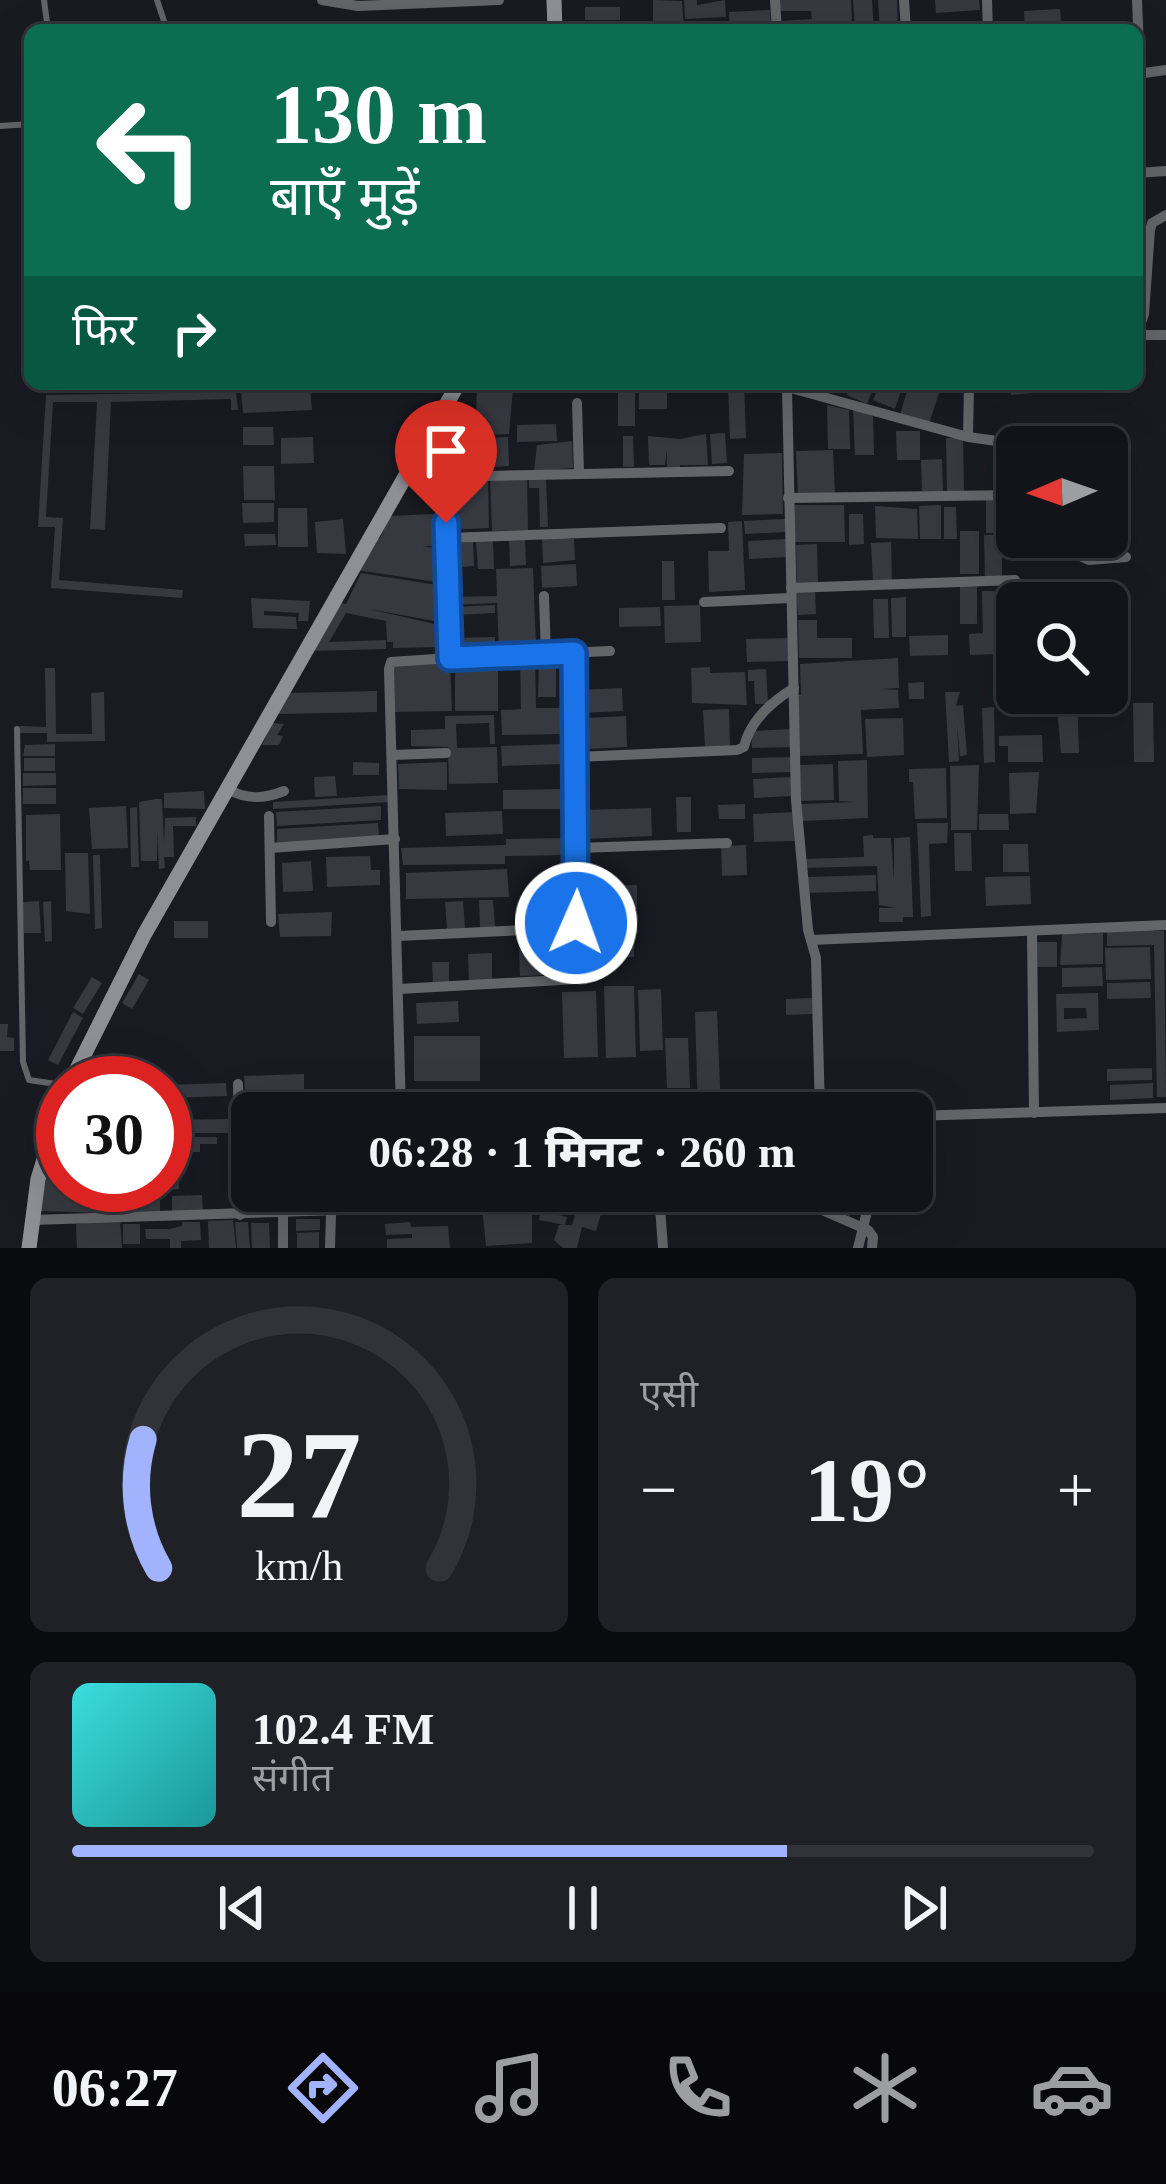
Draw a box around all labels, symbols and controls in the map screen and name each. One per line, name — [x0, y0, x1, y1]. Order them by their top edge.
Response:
text: 130 m — [270, 68, 487, 161]
icon: left — [72, 72, 228, 228]
text: बाएँ मुड़ें — [270, 167, 419, 227]
icon: right — [161, 300, 227, 366]
text: फिर — [72, 305, 137, 355]
pin — [395, 400, 497, 523]
icon: arrive — [413, 418, 479, 484]
north arrow — [996, 426, 1128, 558]
map controls — [996, 426, 1128, 714]
button: search — [996, 582, 1128, 714]
position arrow — [513, 860, 639, 986]
speed limit sign: 30 — [36, 1056, 192, 1212]
text: 06:28 · 1 मिनट · 260 m — [369, 1127, 795, 1177]
text: एसी — [640, 1372, 698, 1415]
text: 27 — [237, 1406, 361, 1544]
text: 19° — [804, 1441, 930, 1540]
text: − — [640, 1453, 677, 1526]
text: + — [1057, 1453, 1094, 1526]
text: km/h — [255, 1542, 343, 1589]
text: 102.4 FM — [252, 1704, 434, 1754]
text: संगीत — [252, 1756, 333, 1799]
icon: previous — [209, 1875, 275, 1941]
icon: pause — [550, 1875, 616, 1941]
icon: next — [891, 1875, 957, 1941]
icon: directions — [281, 2046, 365, 2130]
icon: music — [468, 2046, 552, 2130]
icon: phone — [656, 2046, 740, 2130]
icon: climate — [843, 2046, 927, 2130]
icon: car — [1030, 2046, 1114, 2130]
text: 06:27 — [52, 2058, 178, 2118]

